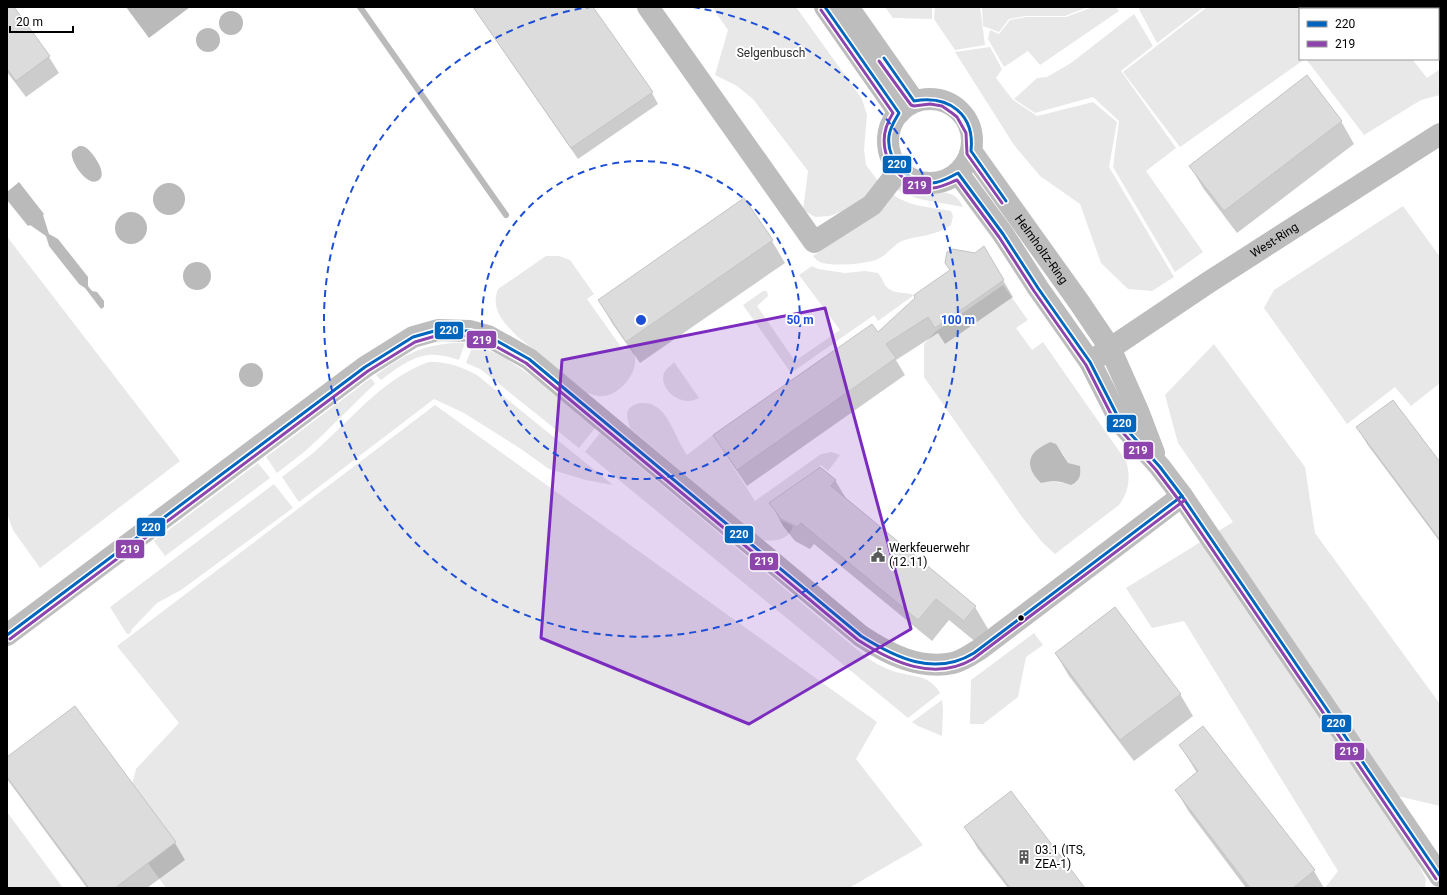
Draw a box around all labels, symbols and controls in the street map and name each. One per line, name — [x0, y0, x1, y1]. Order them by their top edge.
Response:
scale bar — [10, 8, 73, 34]
legend — [1299, 8, 1439, 60]
text: 20 m — [16, 15, 43, 29]
text: 220 — [1335, 17, 1355, 31]
text: 219 — [1335, 37, 1355, 51]
park label: Selgenbusch — [737, 46, 805, 60]
line badge: 220 — [882, 155, 912, 174]
text: 220 — [888, 158, 906, 171]
line badge: 219 — [902, 176, 932, 195]
text: 219 — [908, 179, 926, 192]
street label: Helmholtz-Ring — [1012, 212, 1071, 287]
street label: West-Ring — [1248, 220, 1301, 261]
centre of rings — [634, 313, 648, 327]
text: 50 m — [786, 313, 814, 327]
text: 100 m — [941, 313, 975, 327]
line badge: 220 — [434, 321, 464, 340]
text: 220 — [440, 324, 458, 337]
line badge: 219 — [466, 330, 497, 349]
text: 219 — [473, 334, 491, 347]
line badge: 220 — [1106, 414, 1137, 433]
text: 220 — [1113, 417, 1131, 430]
line badge: 219 — [1123, 441, 1154, 460]
text: 219 — [1129, 444, 1147, 457]
line badge: 220 — [136, 517, 166, 537]
text: 220 — [142, 521, 160, 534]
line badge: 220 — [724, 525, 754, 544]
text: 220 — [730, 528, 748, 541]
line badge: 219 — [115, 539, 145, 559]
place label: Werkfeuerwehr (12.11) — [889, 541, 970, 569]
text: 219 — [121, 543, 139, 556]
public building icon: Werkfeuerwehr (12.11) — [870, 547, 886, 563]
line badge: 219 — [749, 552, 779, 571]
text: 219 — [755, 555, 773, 568]
unlabelled marker — [1016, 613, 1026, 623]
line badge: 220 — [1321, 714, 1352, 733]
text: 220 — [1327, 717, 1345, 730]
line badge: 219 — [1334, 742, 1365, 761]
text: 219 — [1340, 745, 1358, 758]
place label: 03.1 (ITS, ZEA-1) — [1035, 843, 1085, 871]
building icon: 03.1 (ITS, ZEA-1) — [1016, 849, 1032, 865]

